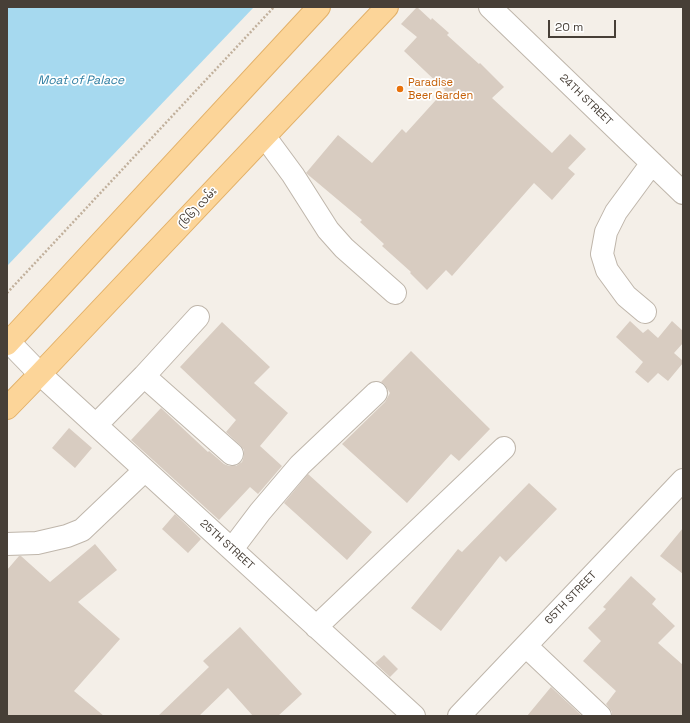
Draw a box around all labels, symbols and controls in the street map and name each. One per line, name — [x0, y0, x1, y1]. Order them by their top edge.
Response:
scale bar — [550, 12, 618, 38]
text: 20 m — [555, 19, 583, 35]
street label: 24TH STREET — [557, 72, 615, 128]
water label: Moat of Palace — [38, 74, 124, 88]
place label: Paradise Beer Garden — [408, 76, 473, 102]
marker: Paradise Beer Garden — [395, 84, 405, 94]
street label: (၆၆) လမ်း — [176, 185, 220, 231]
street label: 25TH STREET — [197, 517, 257, 573]
street label: 65TH STREET — [542, 569, 600, 627]

